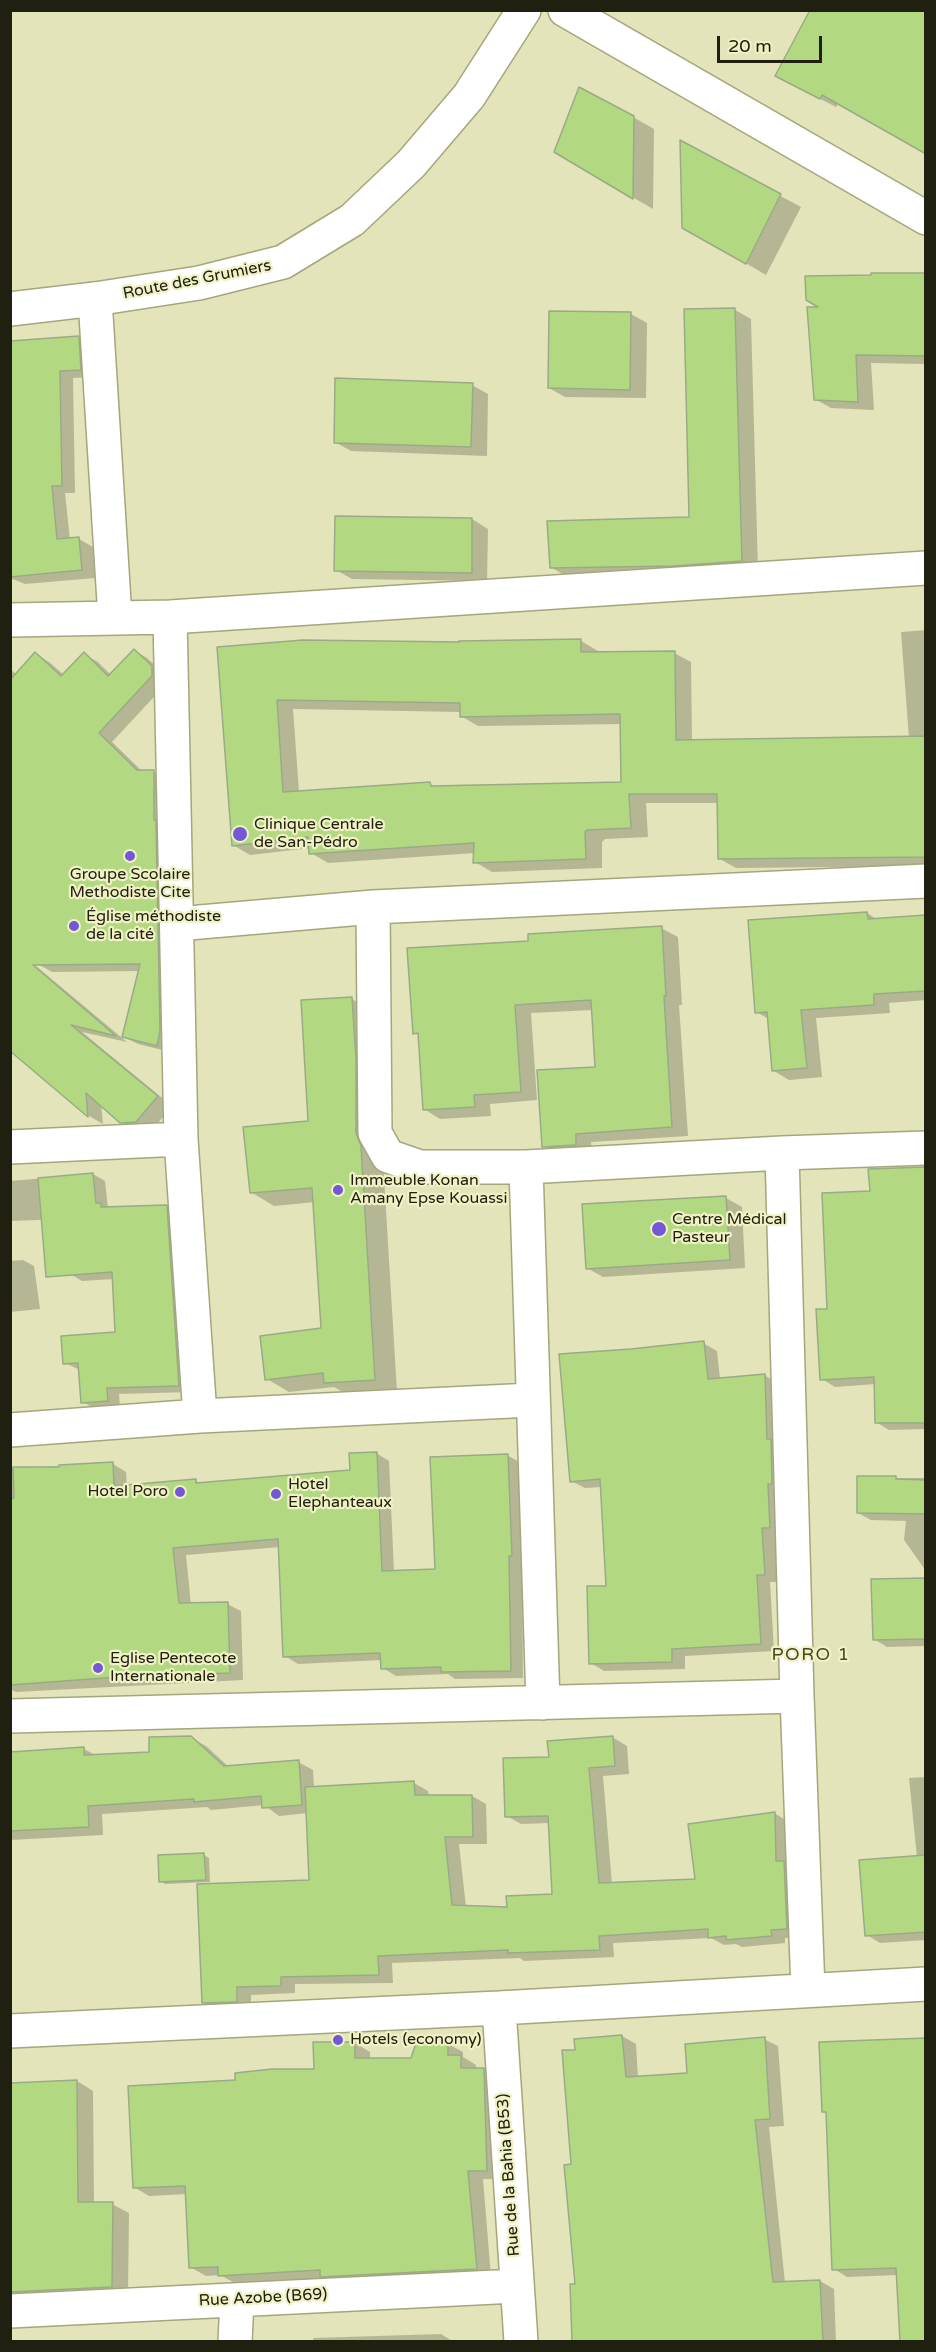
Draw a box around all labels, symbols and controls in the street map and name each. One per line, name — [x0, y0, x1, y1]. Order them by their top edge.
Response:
scale bar — [720, 24, 825, 62]
text: 20 m — [728, 35, 772, 57]
street label: Route des Grumiers — [121, 256, 273, 304]
place label: Clinique Centrale de San-Pédro — [254, 815, 384, 853]
marker: Clinique Centrale de San-Pédro — [231, 825, 249, 843]
marker: Groupe Scolaire Methodiste Cite — [123, 849, 137, 863]
place label: Groupe Scolaire Methodiste Cite — [70, 865, 190, 903]
place label: Église méthodiste de la cité — [86, 907, 221, 945]
marker: Église méthodiste de la cité — [67, 919, 81, 933]
place label: Immeuble Konan Amany Epse Kouassi — [350, 1171, 507, 1209]
marker: Immeuble Konan Amany Epse Kouassi — [331, 1183, 345, 1197]
place label: Centre Médical Pasteur — [672, 1210, 787, 1248]
marker: Centre Médical Pasteur — [650, 1220, 668, 1238]
place label: Hotel Elephanteaux — [288, 1475, 392, 1513]
place label: Hotel Poro — [87, 1482, 168, 1502]
marker: Hotel Poro — [173, 1485, 187, 1499]
marker: Hotel Elephanteaux — [269, 1487, 283, 1501]
district label: PORO 1 — [771, 1644, 851, 1666]
place label: Eglise Pentecote Internationale — [110, 1649, 236, 1687]
marker: Eglise Pentecote Internationale — [91, 1661, 105, 1675]
place label: Hotels (economy) — [350, 2030, 481, 2050]
marker: Hotels (economy) — [331, 2033, 345, 2047]
street label: Rue de la Bahia (B53) — [494, 2093, 524, 2257]
street label: Rue Azobe (B69) — [198, 2285, 328, 2311]

